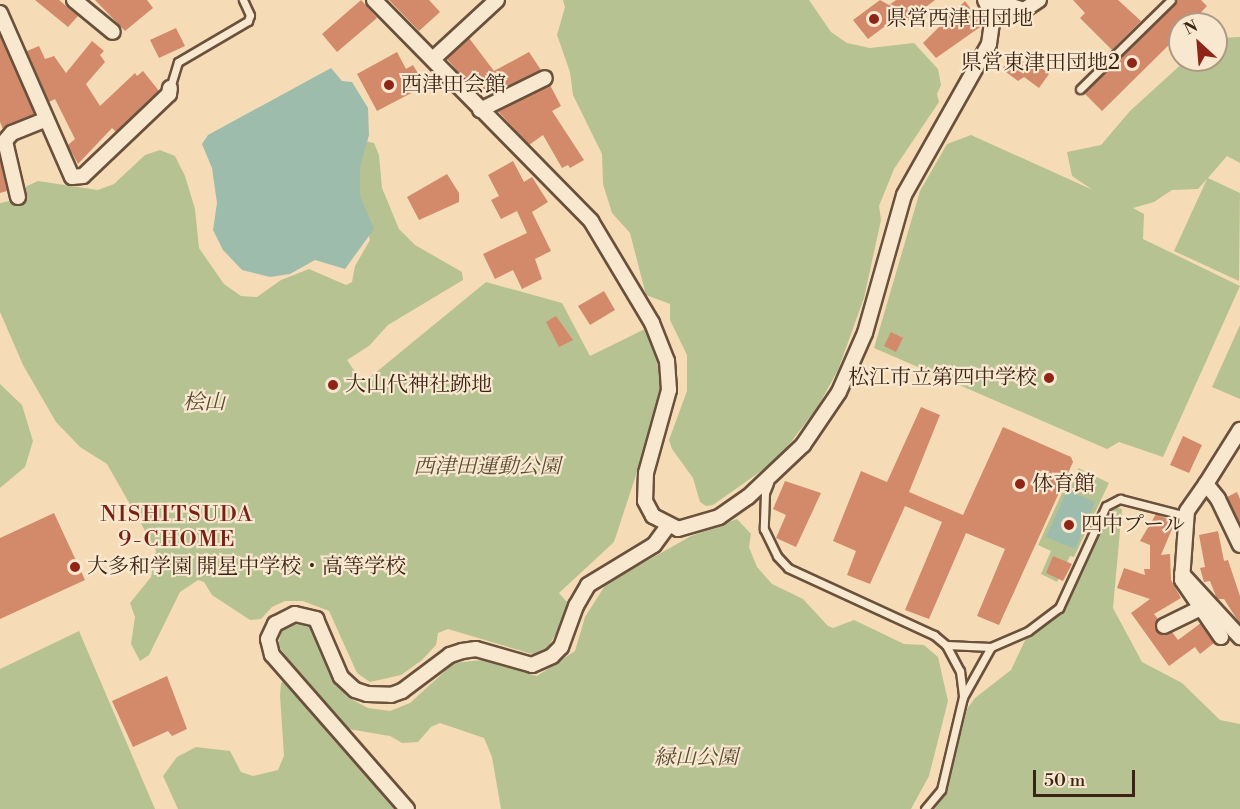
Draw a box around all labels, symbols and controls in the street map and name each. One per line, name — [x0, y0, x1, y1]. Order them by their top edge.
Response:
place label: 県営西津田団地 — [886, 6, 1033, 32]
marker: 県営西津田団地 — [867, 12, 881, 26]
north arrow — [1168, 12, 1228, 72]
text: N — [1181, 16, 1201, 39]
place label: 県営東津田団地2 — [961, 50, 1120, 76]
marker: 県営東津田団地2 — [1125, 56, 1139, 70]
place label: 西津田会館 — [401, 72, 506, 98]
marker: 西津田会館 — [382, 78, 396, 92]
place label: 松江市立第四中学校 — [848, 365, 1037, 391]
marker: 松江市立第四中学校 — [1042, 371, 1056, 385]
place label: 大山代神社跡地 — [345, 372, 492, 398]
marker: 大山代神社跡地 — [326, 378, 340, 392]
park label: 桧山 — [183, 390, 225, 416]
park label: 西津田運動公園 — [414, 454, 560, 480]
place label: 体育館 — [1032, 471, 1095, 497]
marker: 体育館 — [1013, 477, 1027, 491]
district label: NISHITSUDA 9-CHOME — [100, 501, 254, 552]
place label: 四中プール — [1081, 512, 1185, 538]
marker: 四中プール — [1062, 518, 1076, 532]
place label: 大多和学園 開星中学校・高等学校 — [87, 554, 406, 580]
marker: 大多和学園 開星中学校・高等学校 — [68, 560, 82, 574]
park label: 緑山公園 — [654, 745, 738, 771]
scale bar — [1036, 758, 1138, 796]
text: 50 m — [1044, 769, 1085, 792]

